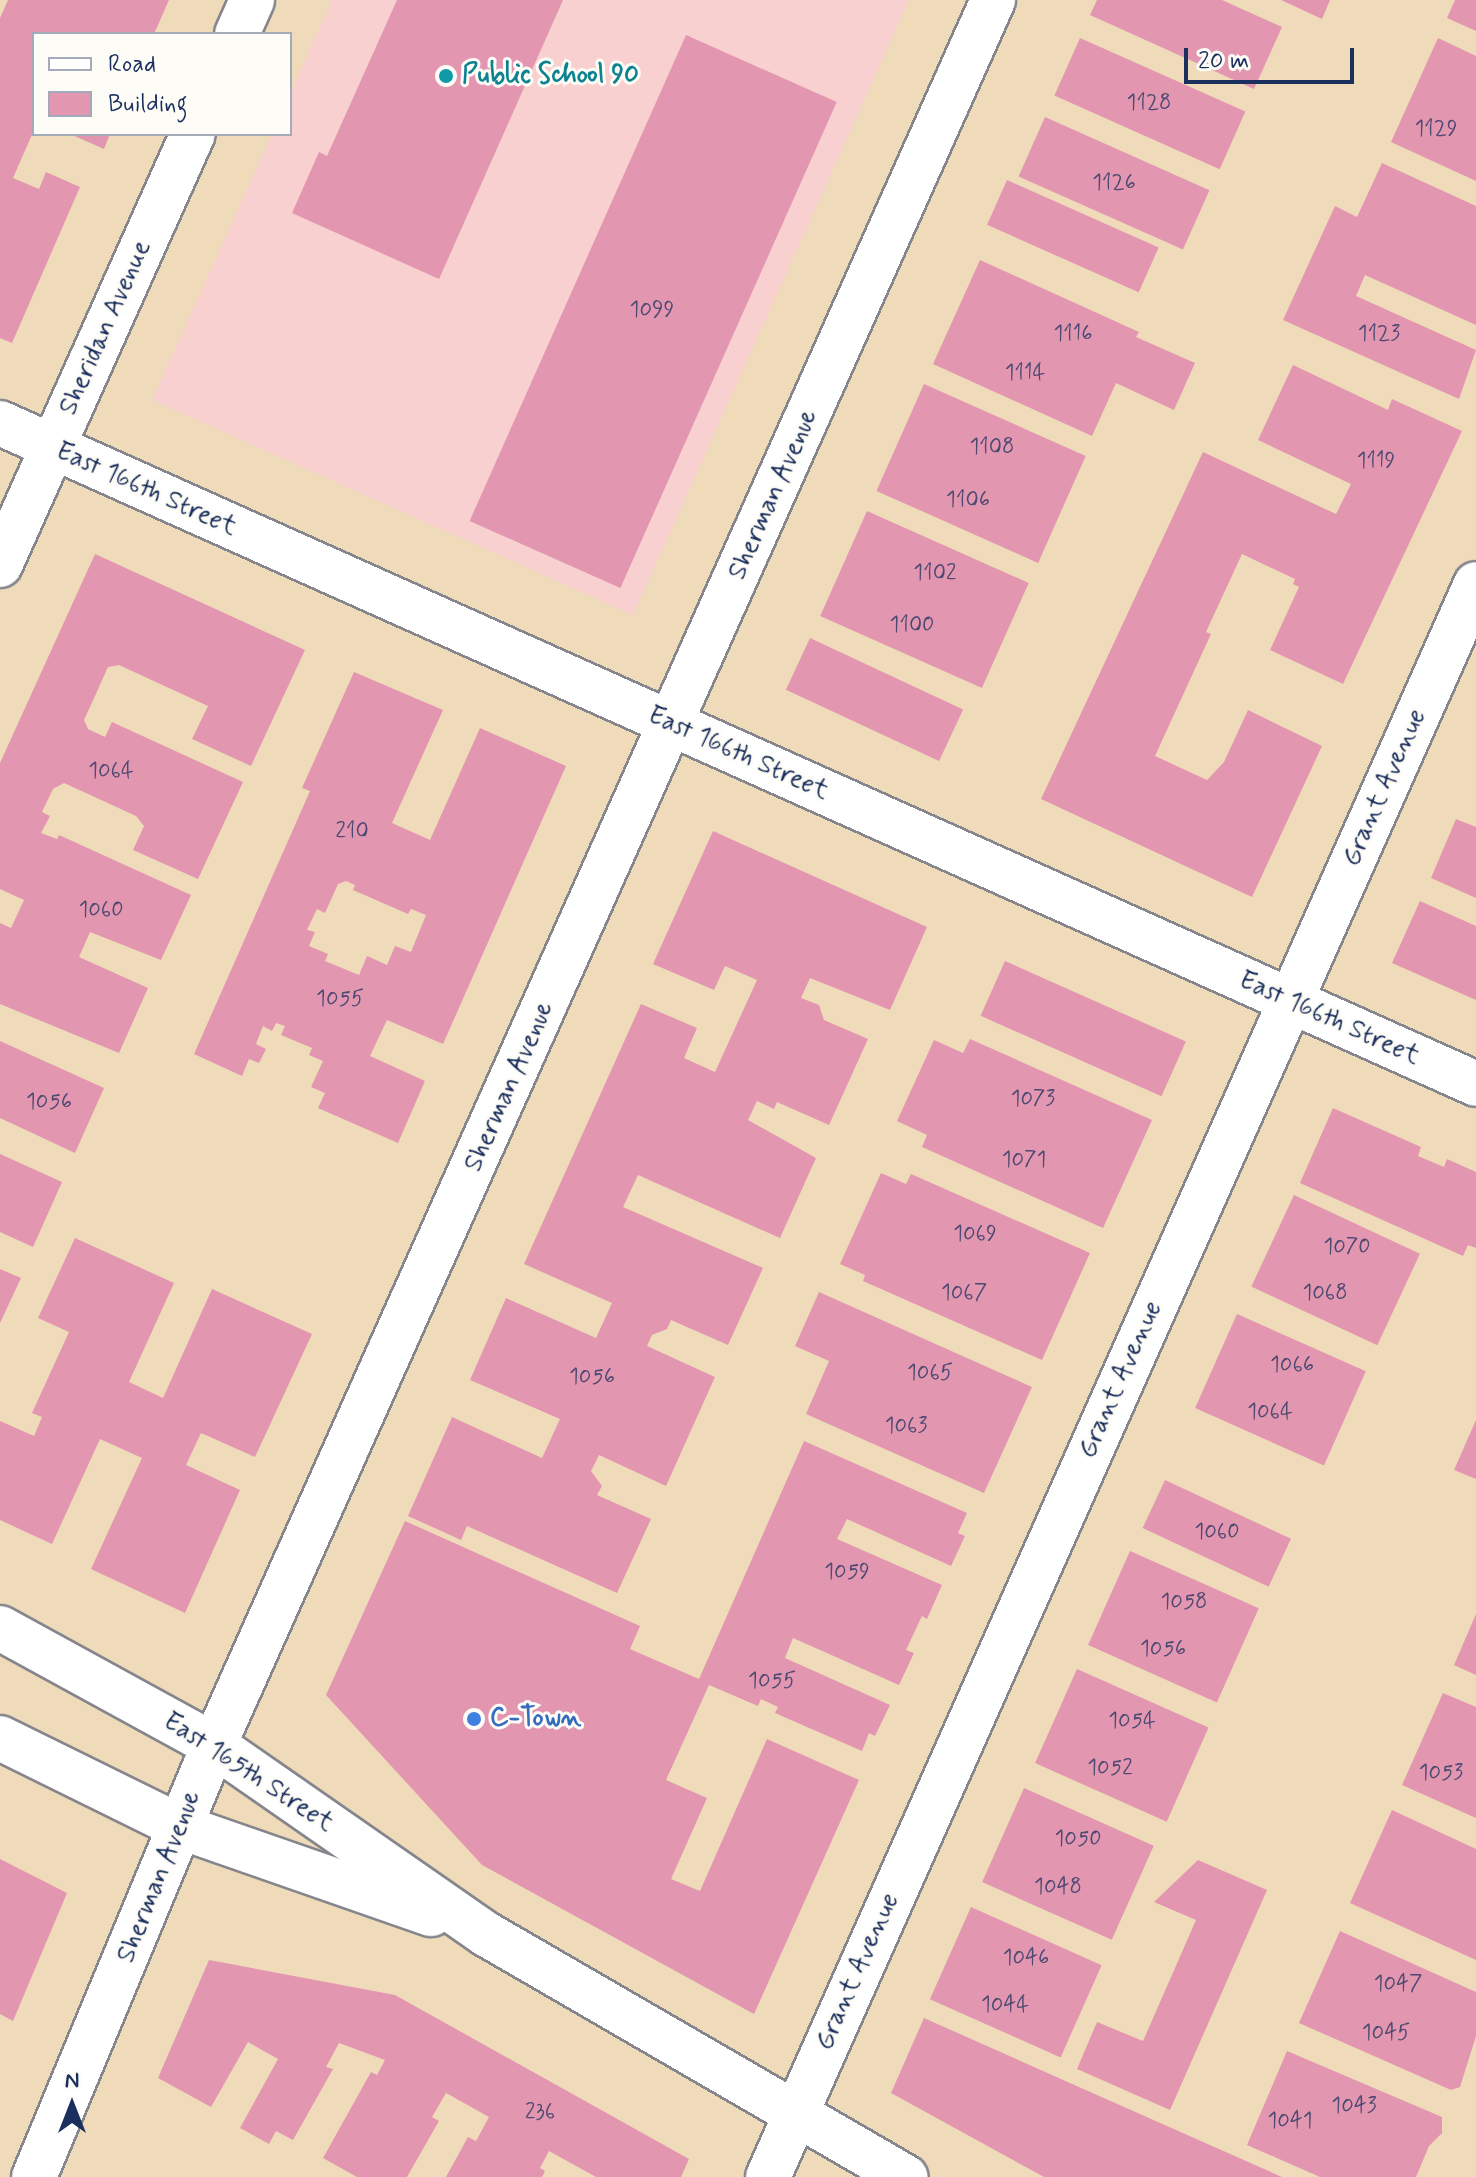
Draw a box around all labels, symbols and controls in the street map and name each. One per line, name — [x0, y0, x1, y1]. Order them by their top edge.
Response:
legend — [32, 32, 292, 136]
scale bar — [1188, 32, 1358, 82]
text: 20 m — [1198, 46, 1249, 77]
text: Road — [108, 49, 156, 80]
place label: Public School 90 — [462, 60, 640, 92]
marker: Public School 90 — [437, 67, 455, 85]
text: Building — [108, 89, 188, 120]
house number: 1128 — [1127, 91, 1171, 117]
house number: 1129 — [1414, 117, 1458, 143]
house number: 1126 — [1092, 171, 1136, 197]
street label: Sheridan Avenue — [53, 235, 159, 421]
house number: 1099 — [630, 298, 674, 324]
house number: 1116 — [1053, 322, 1093, 348]
house number: 1123 — [1358, 322, 1400, 348]
house number: 1114 — [1005, 361, 1045, 387]
street label: Sherman Avenue — [721, 402, 827, 588]
house number: 1108 — [970, 435, 1014, 461]
street label: East 166th Street — [51, 436, 241, 544]
house number: 1119 — [1357, 449, 1395, 475]
house number: 1106 — [946, 488, 990, 514]
house number: 1102 — [913, 561, 957, 587]
house number: 1100 — [890, 613, 934, 639]
street label: East 166th Street — [643, 700, 833, 808]
street label: Grant Avenue — [1337, 706, 1433, 870]
house number: 1064 — [88, 759, 134, 785]
house number: 210 — [335, 819, 369, 845]
house number: 1060 — [78, 898, 124, 924]
street label: East 166th Street — [1234, 965, 1424, 1073]
house number: 1055 — [316, 987, 364, 1013]
street label: Sherman Avenue — [457, 994, 563, 1180]
house number: 1073 — [1011, 1087, 1055, 1113]
house number: 1056 — [26, 1090, 72, 1116]
house number: 1071 — [1002, 1148, 1046, 1174]
house number: 1069 — [953, 1222, 997, 1248]
house number: 1070 — [1324, 1235, 1370, 1261]
house number: 1067 — [941, 1281, 987, 1307]
house number: 1068 — [1302, 1281, 1348, 1307]
street label: Grant Avenue — [1073, 1298, 1169, 1462]
house number: 1066 — [1270, 1353, 1314, 1379]
house number: 1065 — [907, 1361, 953, 1387]
house number: 1056 — [569, 1365, 615, 1391]
house number: 1064 — [1247, 1400, 1293, 1426]
house number: 1063 — [885, 1414, 927, 1440]
house number: 1060 — [1194, 1520, 1240, 1546]
house number: 1059 — [824, 1560, 870, 1586]
house number: 1058 — [1160, 1590, 1208, 1616]
house number: 1056 — [1140, 1637, 1186, 1663]
house number: 1055 — [748, 1669, 796, 1695]
place label: C-Town — [490, 1703, 581, 1735]
street label: East 165th Street — [157, 1706, 339, 1840]
house number: 1054 — [1108, 1709, 1156, 1735]
marker: C-Town — [465, 1710, 483, 1728]
house number: 1052 — [1087, 1756, 1133, 1782]
house number: 1053 — [1419, 1761, 1463, 1787]
street label: Sherman Avenue — [110, 1783, 210, 1971]
house number: 1050 — [1055, 1827, 1101, 1853]
house number: 1048 — [1034, 1875, 1082, 1901]
street label: Grant Avenue — [810, 1890, 906, 2054]
house number: 1046 — [1003, 1946, 1049, 1972]
house number: 1047 — [1374, 1972, 1422, 1998]
house number: 1044 — [981, 1993, 1029, 2019]
house number: 1045 — [1362, 2021, 1410, 2047]
north arrow — [32, 2065, 112, 2145]
text: N — [65, 2067, 79, 2095]
house number: 1043 — [1331, 2094, 1377, 2120]
house number: 236 — [525, 2100, 555, 2126]
house number: 1041 — [1267, 2109, 1313, 2135]

